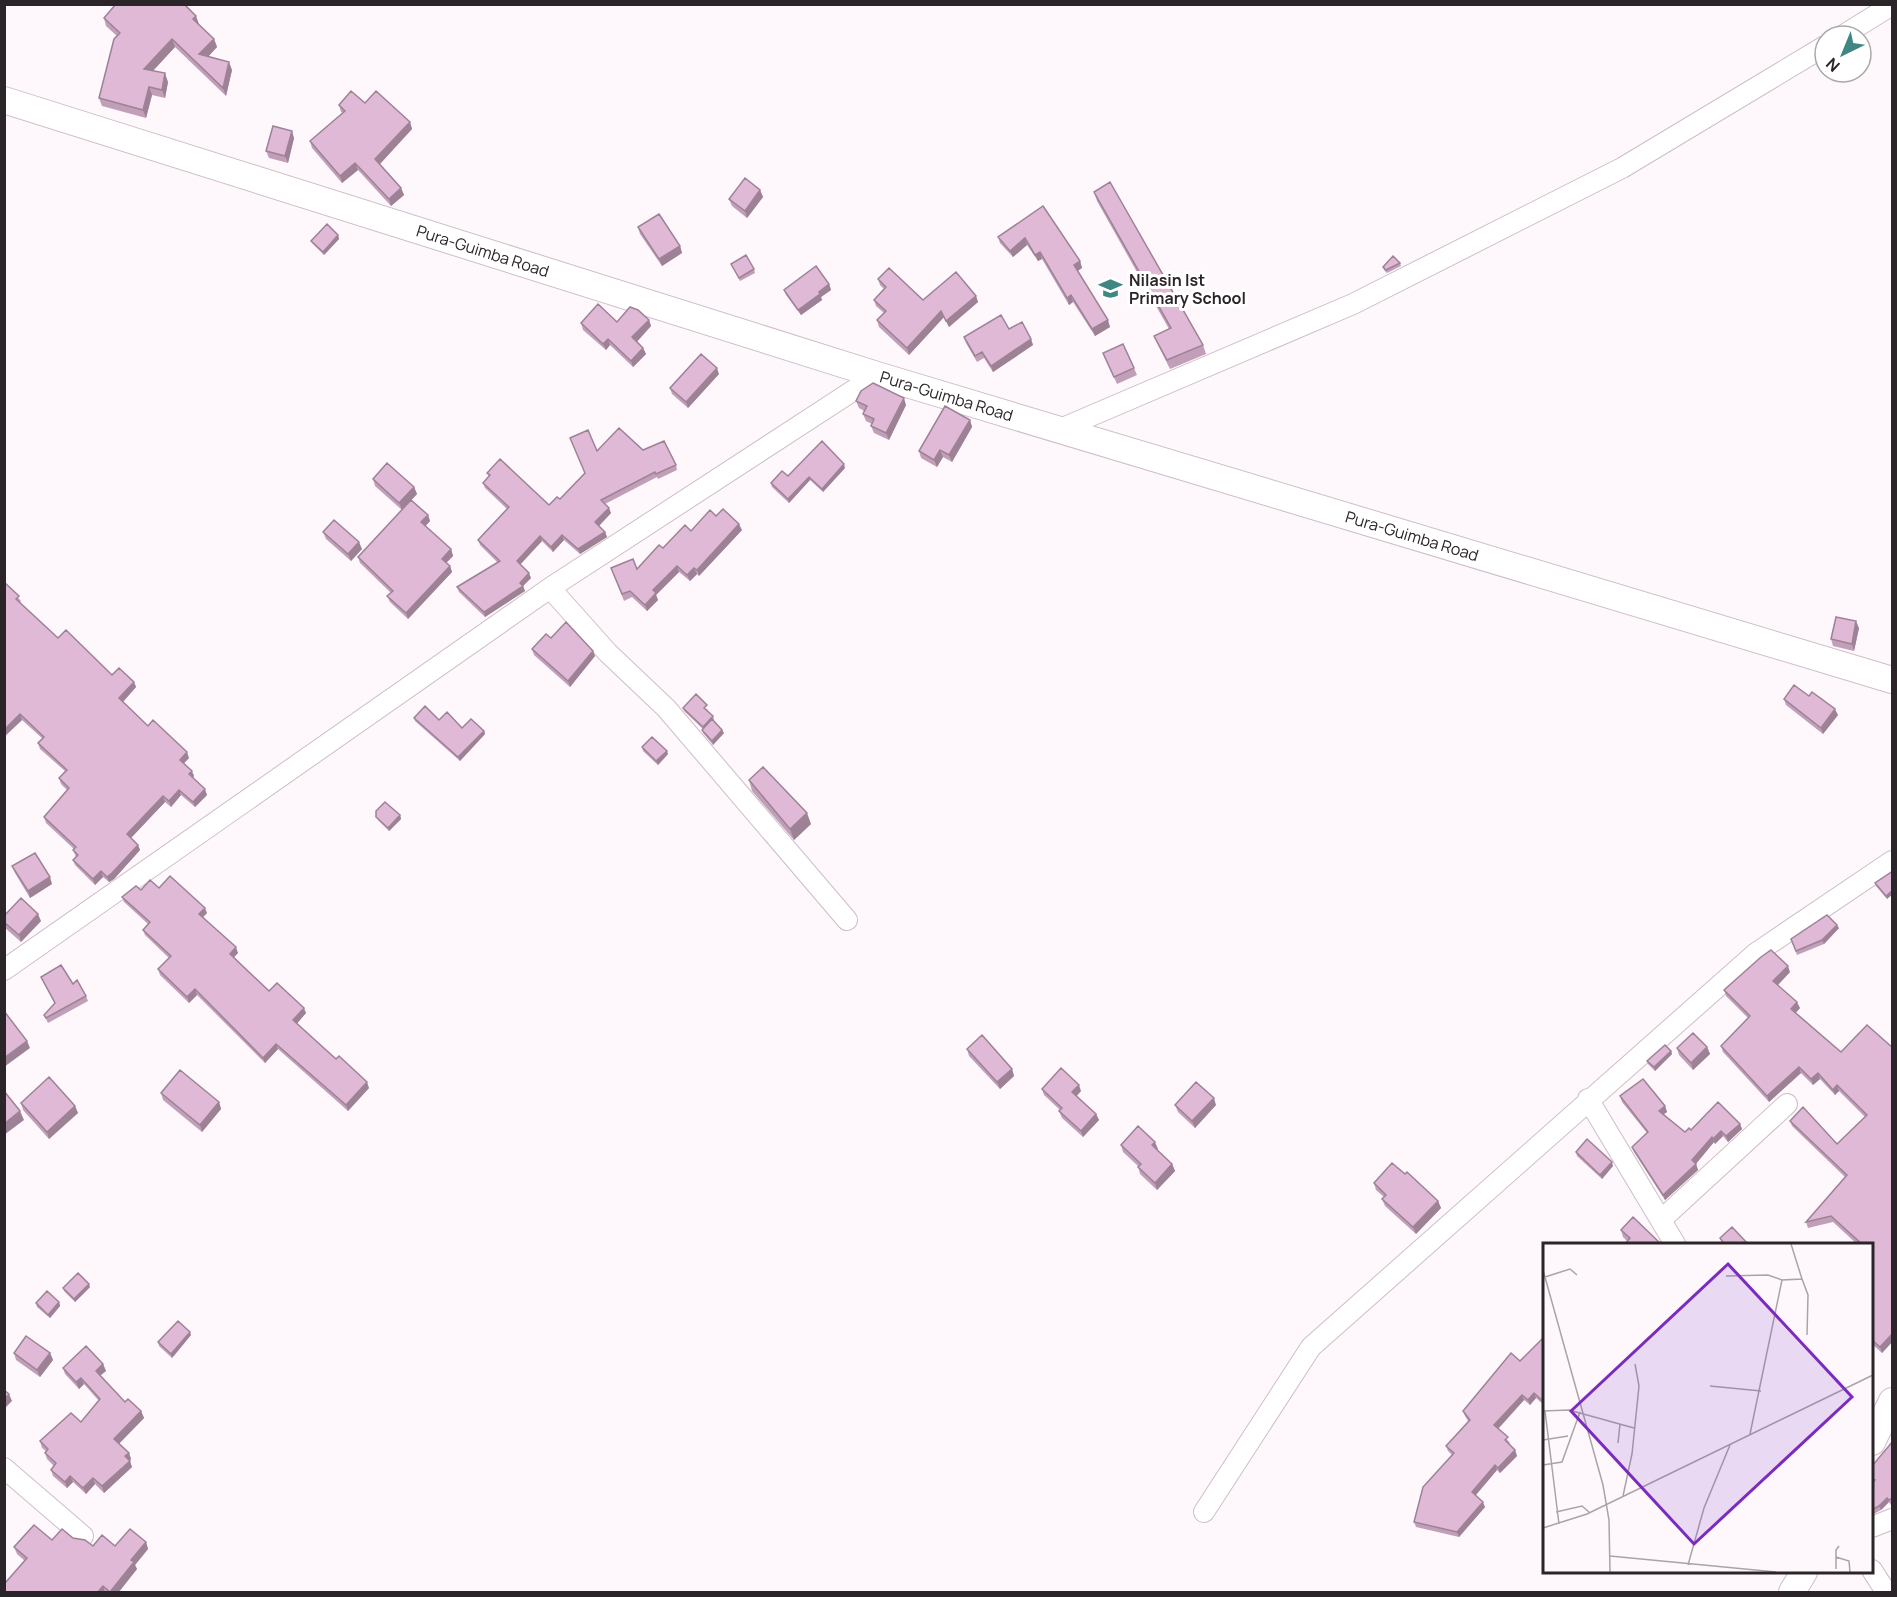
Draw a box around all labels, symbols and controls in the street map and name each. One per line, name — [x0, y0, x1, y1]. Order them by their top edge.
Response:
north arrow — [1813, 24, 1873, 84]
text: N — [1821, 53, 1844, 77]
street label: Pura-Guimba Road — [414, 220, 552, 282]
place label: Nilasin Ist Primary School — [1129, 269, 1246, 309]
school or university icon: Nilasin Ist Primary School — [1098, 276, 1124, 302]
street label: Pura-Guimba Road — [877, 366, 1016, 426]
street label: Pura-Guimba Road — [1343, 505, 1481, 566]
inset map — [1543, 1243, 1873, 1573]

